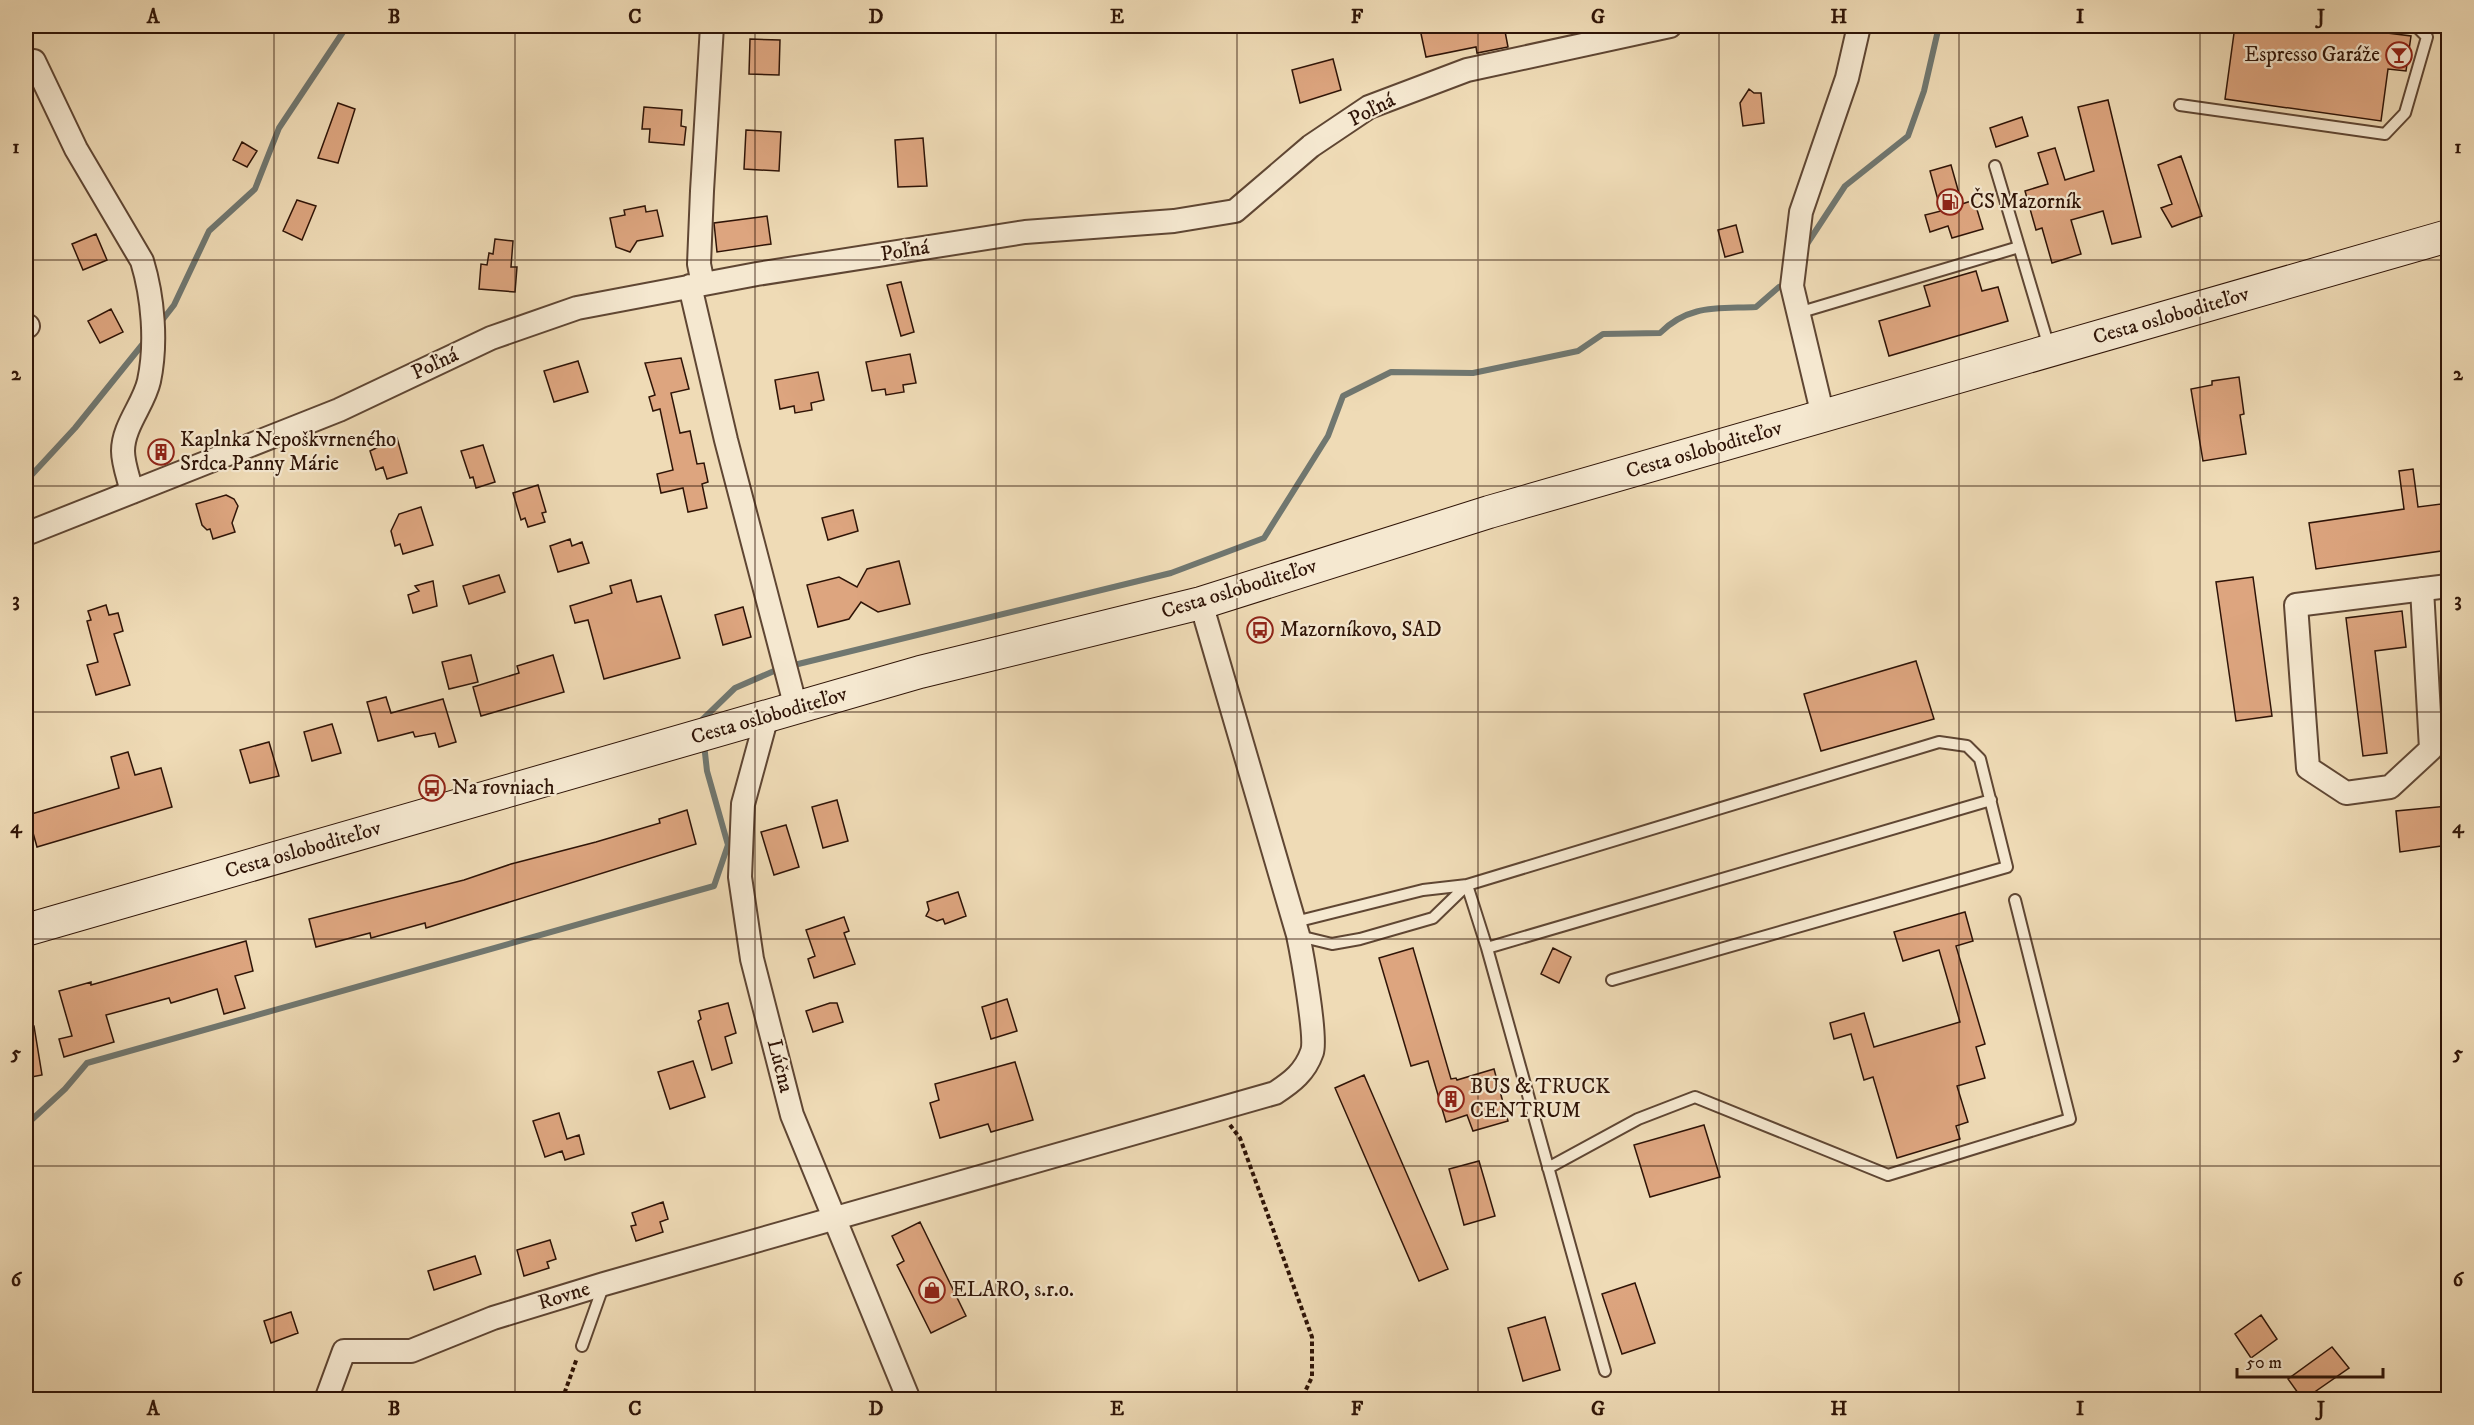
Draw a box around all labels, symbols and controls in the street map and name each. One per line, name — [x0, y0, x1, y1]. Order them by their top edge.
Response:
text: A — [146, 5, 161, 30]
text: B — [388, 5, 400, 30]
text: C — [628, 5, 642, 30]
text: D — [869, 5, 884, 30]
text: E — [1110, 5, 1124, 30]
text: F — [1351, 5, 1364, 30]
text: G — [1591, 5, 1605, 30]
text: H — [1831, 5, 1848, 30]
text: I — [2076, 5, 2084, 30]
text: J — [2315, 5, 2325, 30]
bar icon: Espresso Garáže — [2384, 40, 2414, 70]
place label: Espresso Garáže — [2244, 42, 2380, 68]
street label: Poľná — [1344, 87, 1400, 133]
text: 1 — [12, 135, 20, 160]
text: 1 — [2454, 135, 2462, 160]
fuel station icon: ČS Mazorník — [1935, 187, 1965, 217]
place label: ČS Mazorník — [1970, 187, 2082, 215]
street label: Poľná — [879, 234, 931, 268]
street label: Cesta osloboditeľov — [2090, 281, 2253, 351]
street label: Poľná — [407, 342, 463, 386]
text: 2 — [11, 362, 22, 387]
text: 2 — [2453, 362, 2464, 387]
street label: Cesta osloboditeľov — [1623, 415, 1786, 485]
place label: Kaplnka Nepoškvrneného Srdca Panny Márie — [180, 427, 396, 477]
building icon: Kaplnka Nepoškvrneného Srdca Panny Márie — [146, 437, 176, 467]
street label: Cesta osloboditeľov — [1158, 553, 1321, 625]
text: 3 — [12, 588, 20, 613]
text: 3 — [2454, 588, 2462, 613]
bus stop icon: Mazorníkovo, SAD — [1245, 615, 1275, 645]
place label: Mazorníkovo, SAD — [1280, 617, 1442, 643]
street label: Cesta osloboditeľov — [688, 681, 851, 751]
bus stop icon: Na rovniach — [417, 773, 447, 803]
place label: Na rovniach — [452, 775, 555, 801]
text: 4 — [10, 815, 23, 840]
street label: Cesta osloboditeľov — [222, 815, 385, 885]
text: 4 — [2452, 815, 2465, 840]
street label: Lúčna — [761, 1037, 799, 1096]
text: 5 — [10, 1041, 21, 1066]
text: 5 — [2452, 1041, 2463, 1066]
place label: BUS & TRUCK CENTRUM — [1470, 1074, 1610, 1124]
building icon: BUS & TRUCK CENTRUM — [1436, 1084, 1466, 1114]
text: 6 — [11, 1268, 23, 1293]
text: 6 — [2453, 1268, 2465, 1293]
shop icon: ELARO, s.r.o. — [917, 1275, 947, 1305]
street label: Rovne — [535, 1276, 593, 1316]
place label: ELARO, s.r.o. — [952, 1277, 1074, 1303]
scale bar — [2237, 1341, 2382, 1379]
text: 50 m — [2246, 1352, 2282, 1374]
text: A — [146, 1397, 161, 1422]
text: B — [388, 1397, 400, 1422]
text: C — [628, 1397, 642, 1422]
text: D — [869, 1397, 884, 1422]
text: E — [1110, 1397, 1124, 1422]
text: F — [1351, 1397, 1364, 1422]
text: G — [1591, 1397, 1605, 1422]
text: H — [1831, 1397, 1848, 1422]
text: I — [2076, 1397, 2084, 1422]
text: J — [2315, 1397, 2325, 1422]

